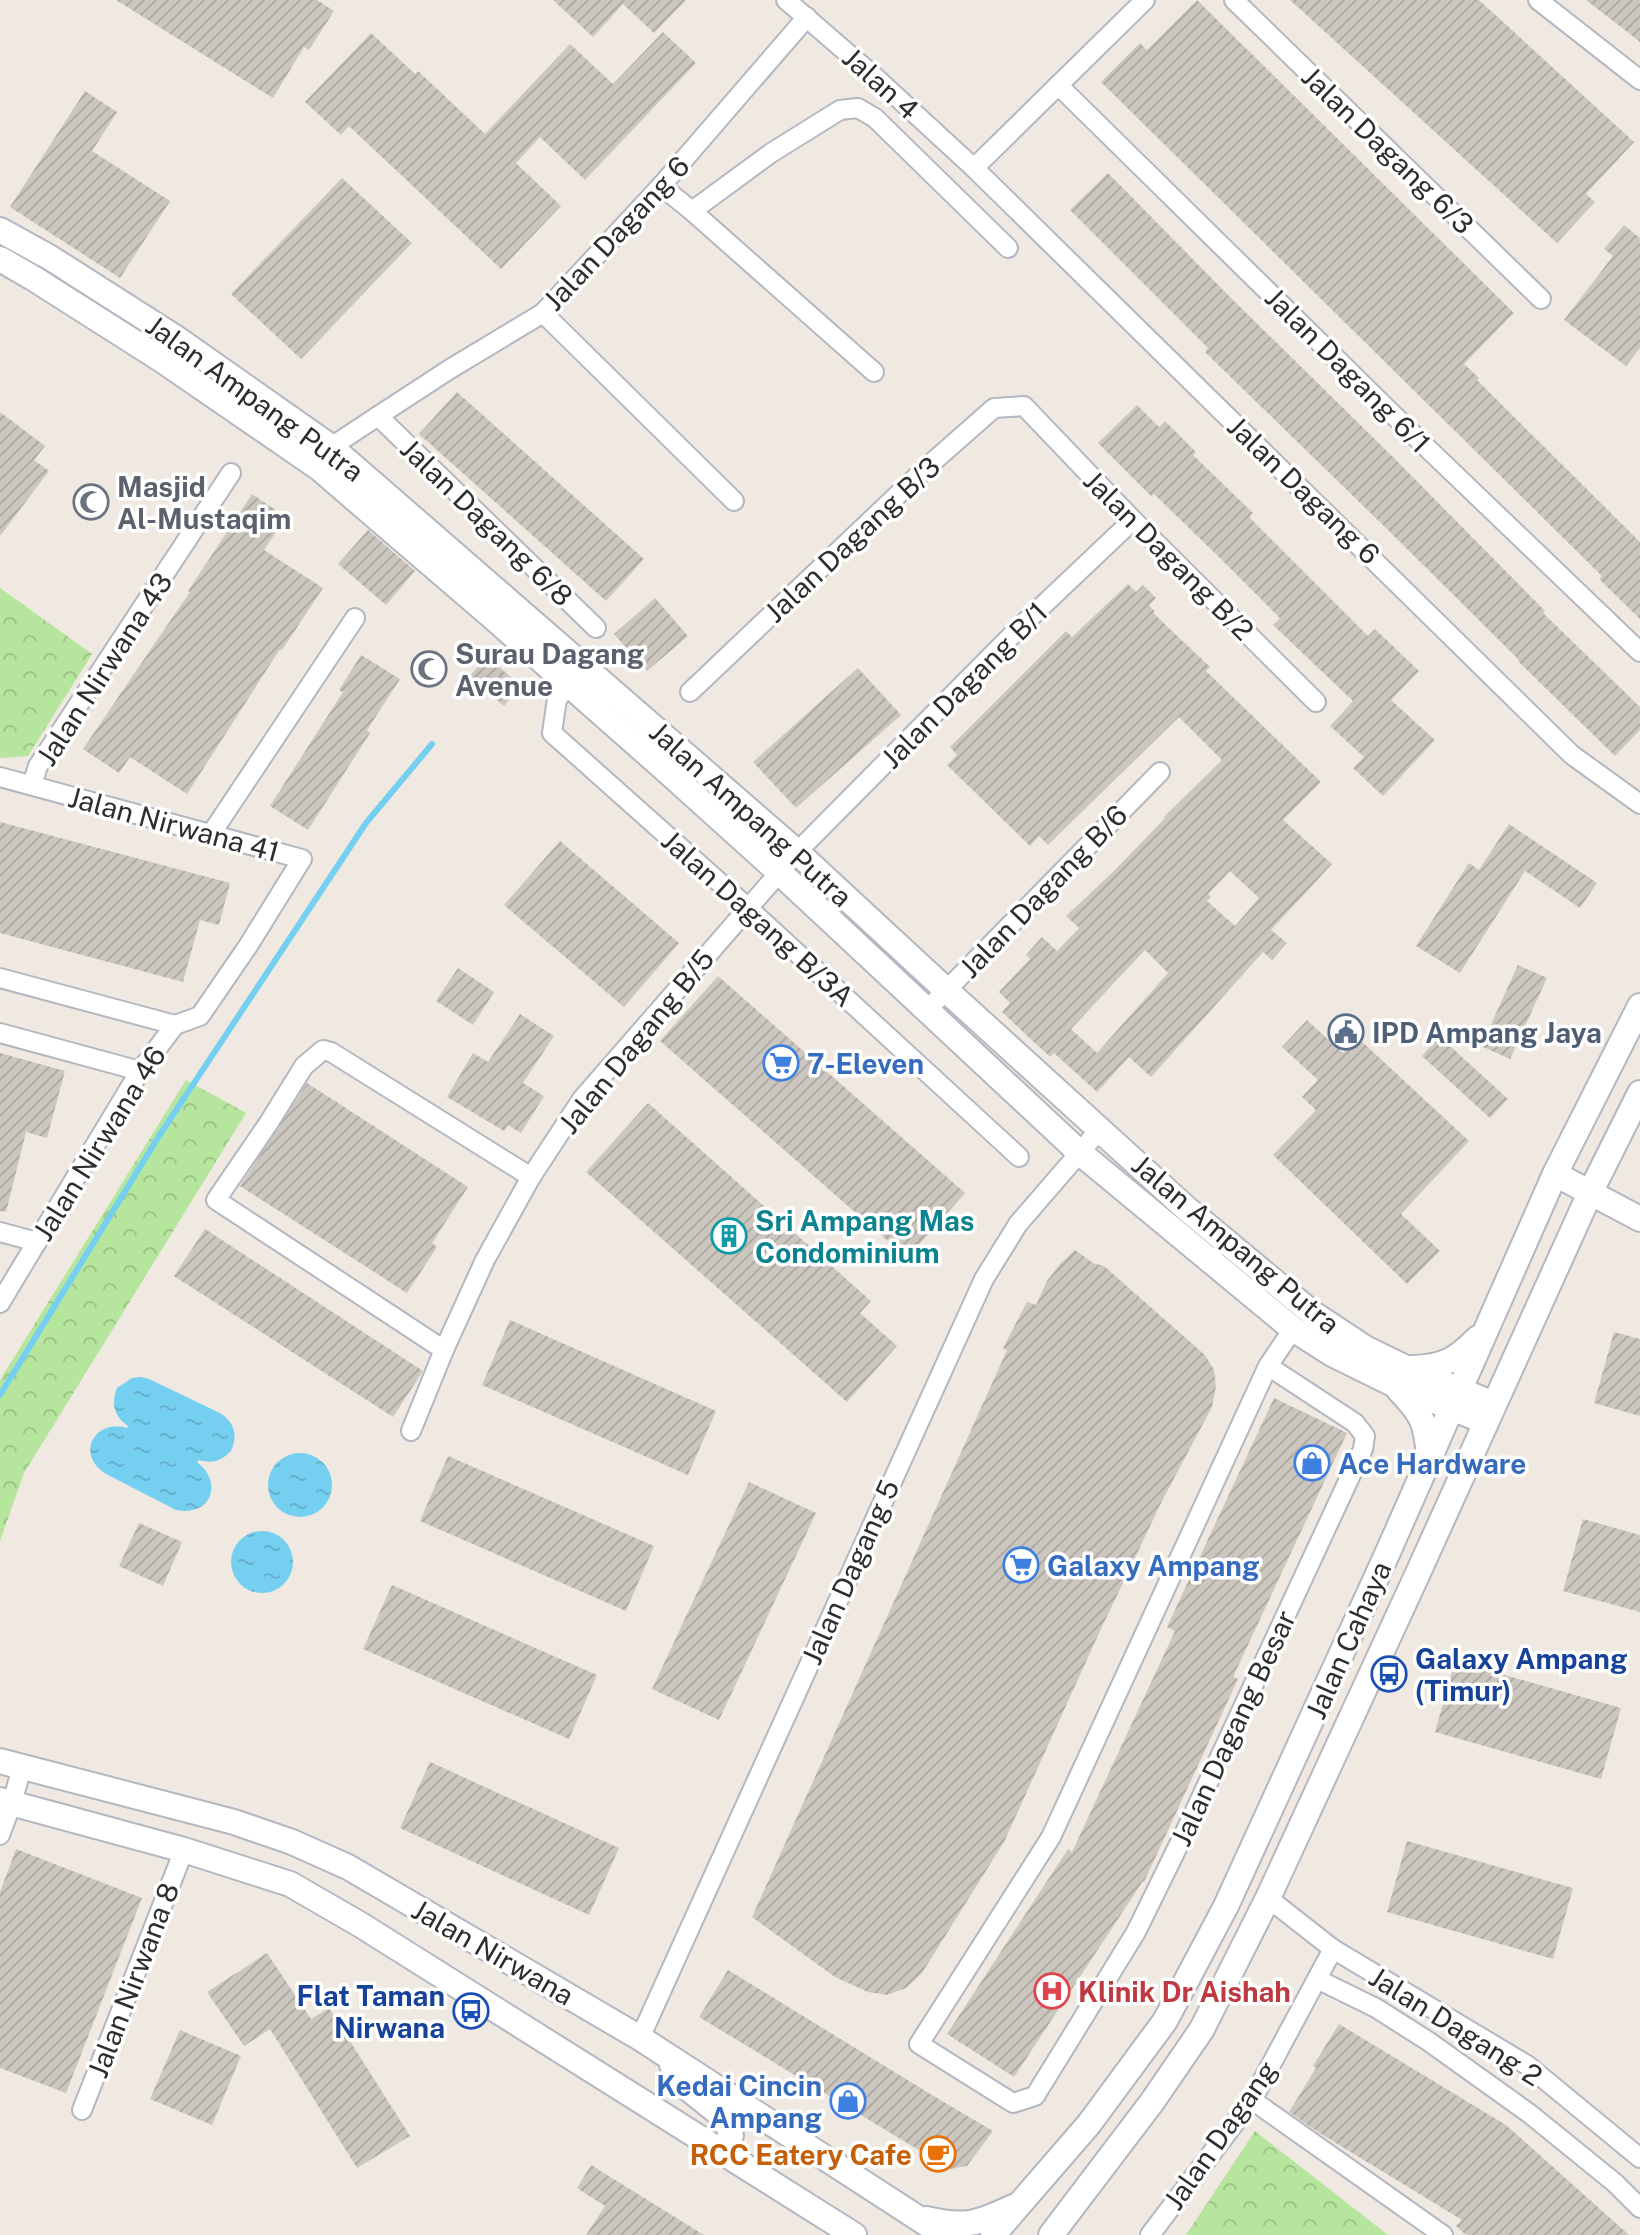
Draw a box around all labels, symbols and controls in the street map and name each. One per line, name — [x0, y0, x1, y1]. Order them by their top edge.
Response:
street label: Jalan 4 — [836, 40, 926, 126]
street label: Jalan Dagang 6/3 — [1295, 60, 1481, 240]
street label: Jalan Dagang 6 — [536, 149, 696, 317]
street label: Jalan Dagang 6/1 — [1259, 281, 1437, 459]
street label: Jalan Ampang Putra — [140, 308, 370, 488]
street label: Jalan Dagang 6 — [1221, 409, 1387, 571]
street label: Jalan Dagang 6/8 — [394, 432, 580, 612]
street label: Jalan Dagang B/3 — [758, 449, 946, 629]
street label: Jalan Dagang B/2 — [1077, 463, 1261, 647]
place label: Masjid Al-Mustaqim — [117, 470, 291, 535]
mosque icon: Masjid Al-Mustaqim — [72, 483, 110, 521]
street label: Jalan Nirwana 43 — [29, 566, 179, 772]
street label: Jalan Dagang B/1 — [874, 595, 1054, 775]
place label: Surau Dagang Avenue — [455, 637, 644, 702]
mosque icon: Surau Dagang Avenue — [410, 650, 448, 688]
street label: Jalan Ampang Putra — [643, 715, 859, 913]
street label: Jalan Nirwana 41 — [65, 780, 283, 868]
street label: Jalan Dagang B/6 — [952, 798, 1134, 984]
street label: Jalan Dagang B/3A — [655, 823, 861, 1013]
street label: Jalan Dagang B/5 — [552, 942, 720, 1140]
public building icon: IPD Ampang Jaya — [1327, 1013, 1365, 1051]
place label: IPD Ampang Jaya — [1372, 1016, 1602, 1049]
street label: Jalan Nirwana 46 — [26, 1040, 172, 1246]
supermarket icon: 7-Eleven — [762, 1044, 800, 1082]
place label: 7-Eleven — [807, 1047, 924, 1080]
street label: Jalan Ampang Putra — [1126, 1148, 1346, 1340]
place label: Sri Ampang Mas Condominium — [755, 1204, 975, 1269]
building icon: Sri Ampang Mas Condominium — [710, 1217, 748, 1255]
shop icon: Ace Hardware — [1293, 1444, 1331, 1482]
place label: Ace Hardware — [1338, 1447, 1527, 1480]
street label: Jalan Dagang 5 — [794, 1474, 906, 1670]
supermarket icon: Galaxy Ampang — [1002, 1546, 1040, 1584]
place label: Galaxy Ampang — [1047, 1549, 1260, 1582]
street label: Jalan Cahaya — [1299, 1556, 1397, 1724]
street label: Jalan Dagang Besar — [1164, 1605, 1302, 1851]
place label: Galaxy Ampang (Timur) — [1415, 1642, 1628, 1707]
bus stop icon: Galaxy Ampang (Timur) — [1370, 1655, 1408, 1693]
street label: Jalan Nirwana 8 — [81, 1878, 185, 2082]
street label: Jalan Nirwana — [406, 1892, 580, 2012]
street label: Jalan Dagang 2 — [1363, 1960, 1549, 2092]
hospital icon: Klinik Dr Aishah — [1033, 1972, 1071, 2010]
place label: Klinik Dr Aishah — [1078, 1975, 1291, 2008]
place label: Flat Taman Nirwana — [297, 1979, 445, 2044]
bus stop icon: Flat Taman Nirwana — [452, 1992, 490, 2030]
street label: Jalan Dagang — [1157, 2054, 1283, 2216]
place label: Kedai Cincin Ampang — [656, 2069, 822, 2134]
shop icon: Kedai Cincin Ampang — [829, 2082, 867, 2120]
cafe icon: RCC Eatery Cafe — [919, 2135, 957, 2173]
place label: RCC Eatery Cafe — [690, 2138, 912, 2171]

